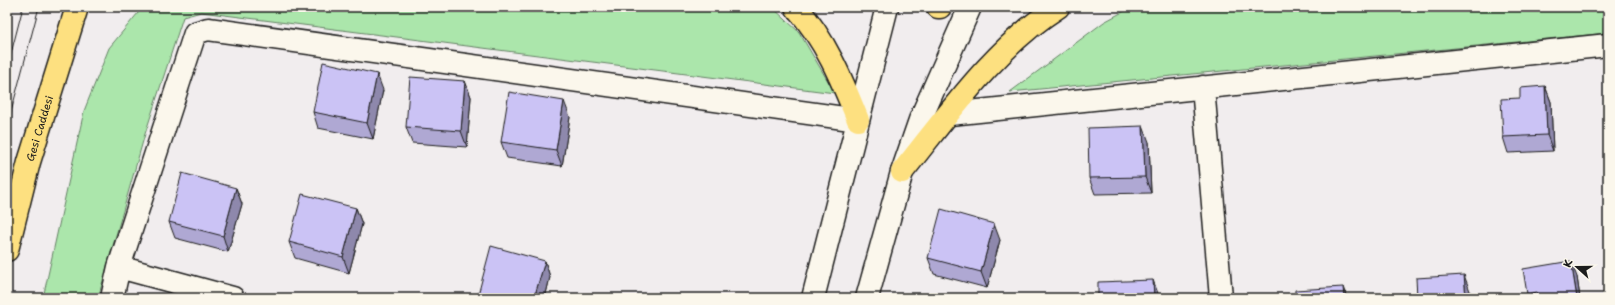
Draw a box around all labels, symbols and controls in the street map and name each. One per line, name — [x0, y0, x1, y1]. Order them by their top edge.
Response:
street label: Gesi Caddesi — [23, 94, 57, 163]
north arrow — [1557, 247, 1597, 287]
text: K — [1560, 257, 1577, 270]

